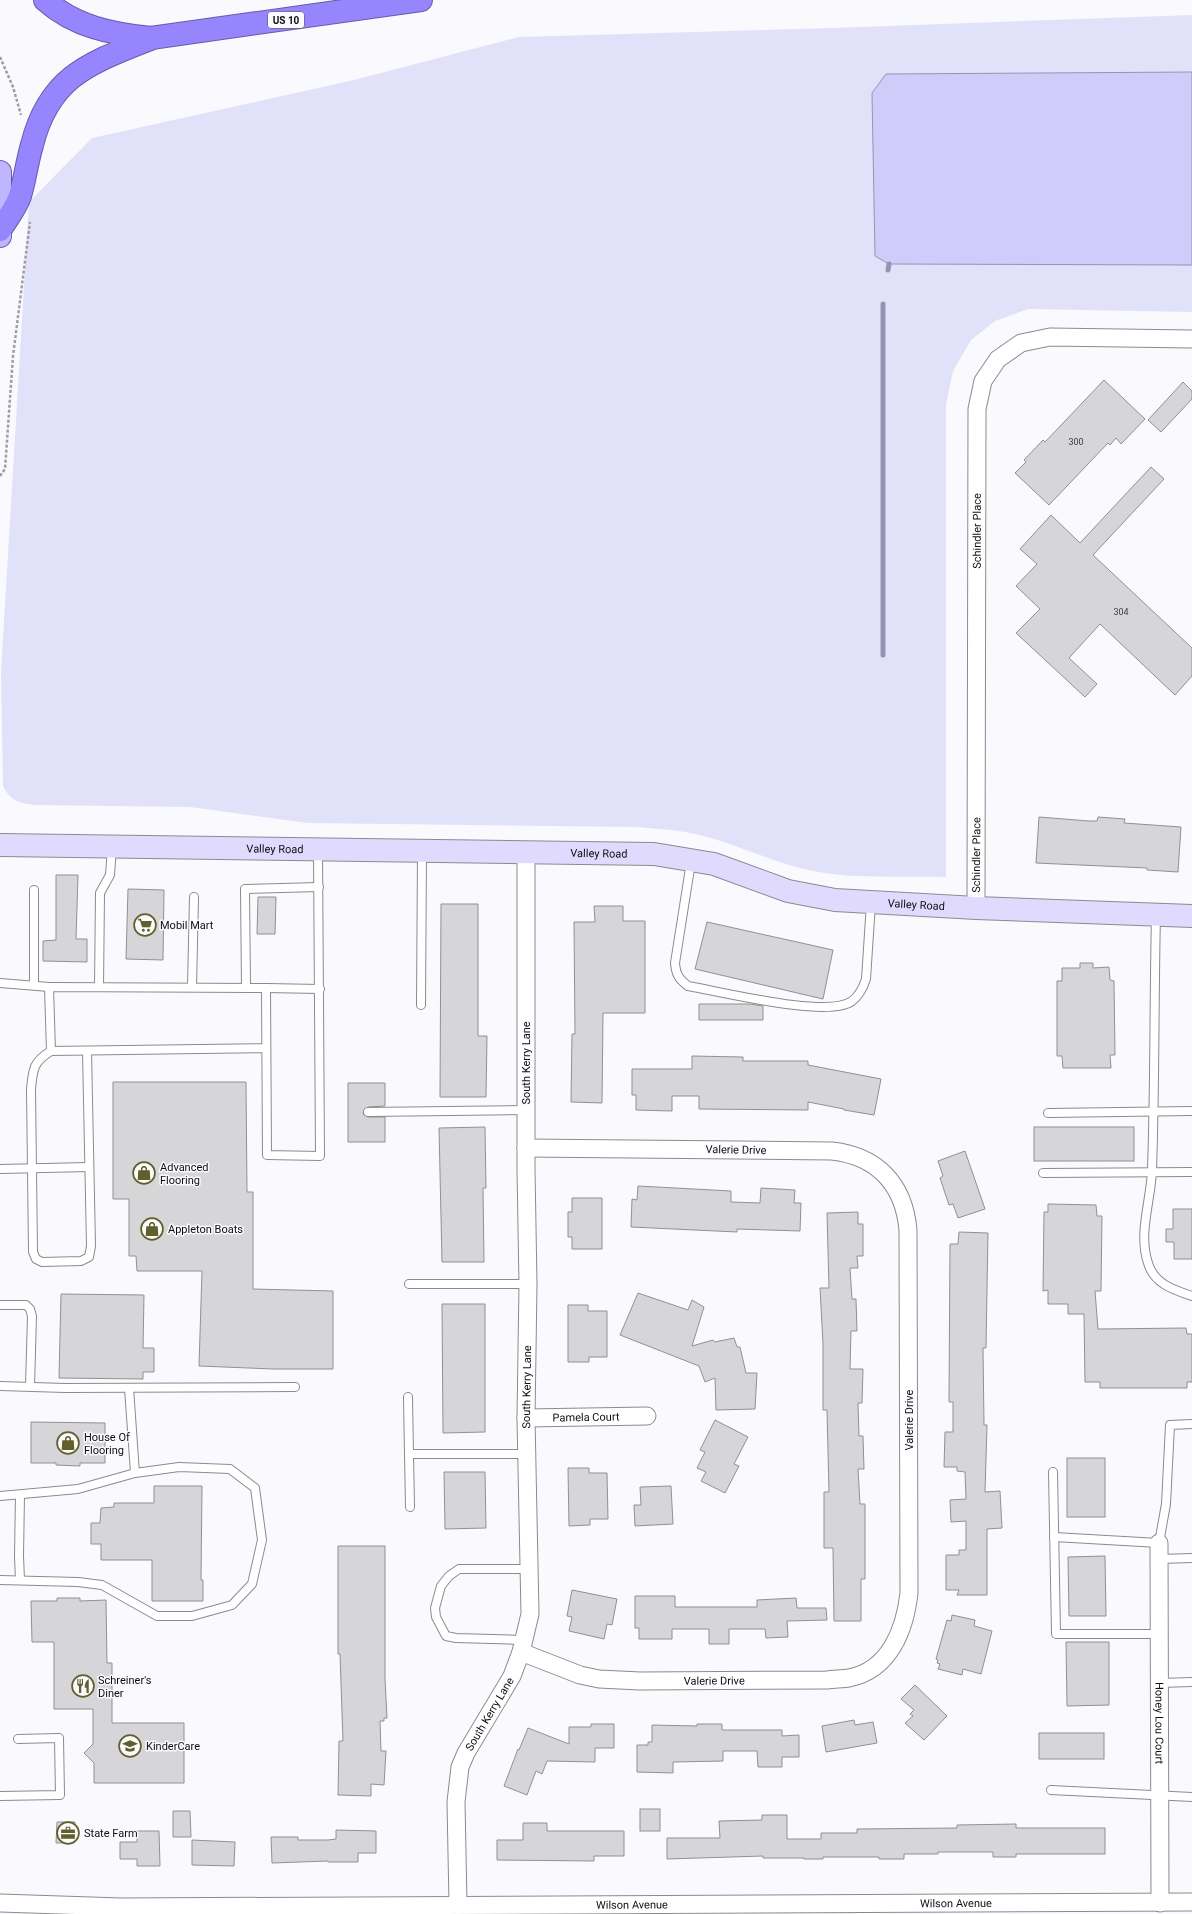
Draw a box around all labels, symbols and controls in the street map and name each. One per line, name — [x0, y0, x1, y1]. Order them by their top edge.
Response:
road number: US 10 — [268, 12, 304, 28]
house number: 300 — [1068, 437, 1084, 447]
street label: Schindler Place — [970, 493, 983, 569]
house number: 304 — [1113, 607, 1129, 617]
street label: Schindler Place — [970, 817, 983, 893]
street label: Valley Road — [246, 842, 304, 856]
street label: Valley Road — [570, 846, 628, 860]
street label: Valley Road — [887, 897, 945, 913]
supermarket icon: Mobil Mart — [132, 912, 158, 938]
place label: Mobil Mart — [160, 919, 214, 932]
street label: South Kerry Lane — [520, 1021, 533, 1105]
street label: Valerie Drive — [705, 1143, 767, 1157]
shop icon: Advanced Flooring — [131, 1160, 157, 1186]
place label: Advanced Flooring — [160, 1161, 208, 1187]
shop icon: Appleton Boats — [139, 1216, 165, 1242]
place label: Appleton Boats — [168, 1223, 243, 1236]
street label: South Kerry Lane — [519, 1345, 534, 1429]
street label: Valerie Drive — [903, 1389, 916, 1450]
street label: Pamela Court — [552, 1410, 620, 1424]
shop icon: House Of Flooring — [55, 1430, 81, 1456]
place label: House Of Flooring — [84, 1431, 130, 1457]
restaurant icon: Schreiner's Diner — [70, 1673, 96, 1699]
place label: Schreiner's Diner — [98, 1674, 152, 1700]
street label: Valerie Drive — [684, 1674, 745, 1687]
street label: South Kerry Lane — [462, 1675, 516, 1753]
street label: Honey Lou Court — [1153, 1682, 1166, 1764]
school or university icon: KinderCare — [117, 1733, 143, 1759]
place label: KinderCare — [146, 1740, 200, 1753]
office icon: State Farm — [55, 1820, 81, 1846]
place label: State Farm — [84, 1827, 138, 1840]
street label: Wilson Avenue — [920, 1896, 992, 1910]
street label: Wilson Avenue — [596, 1898, 668, 1911]

